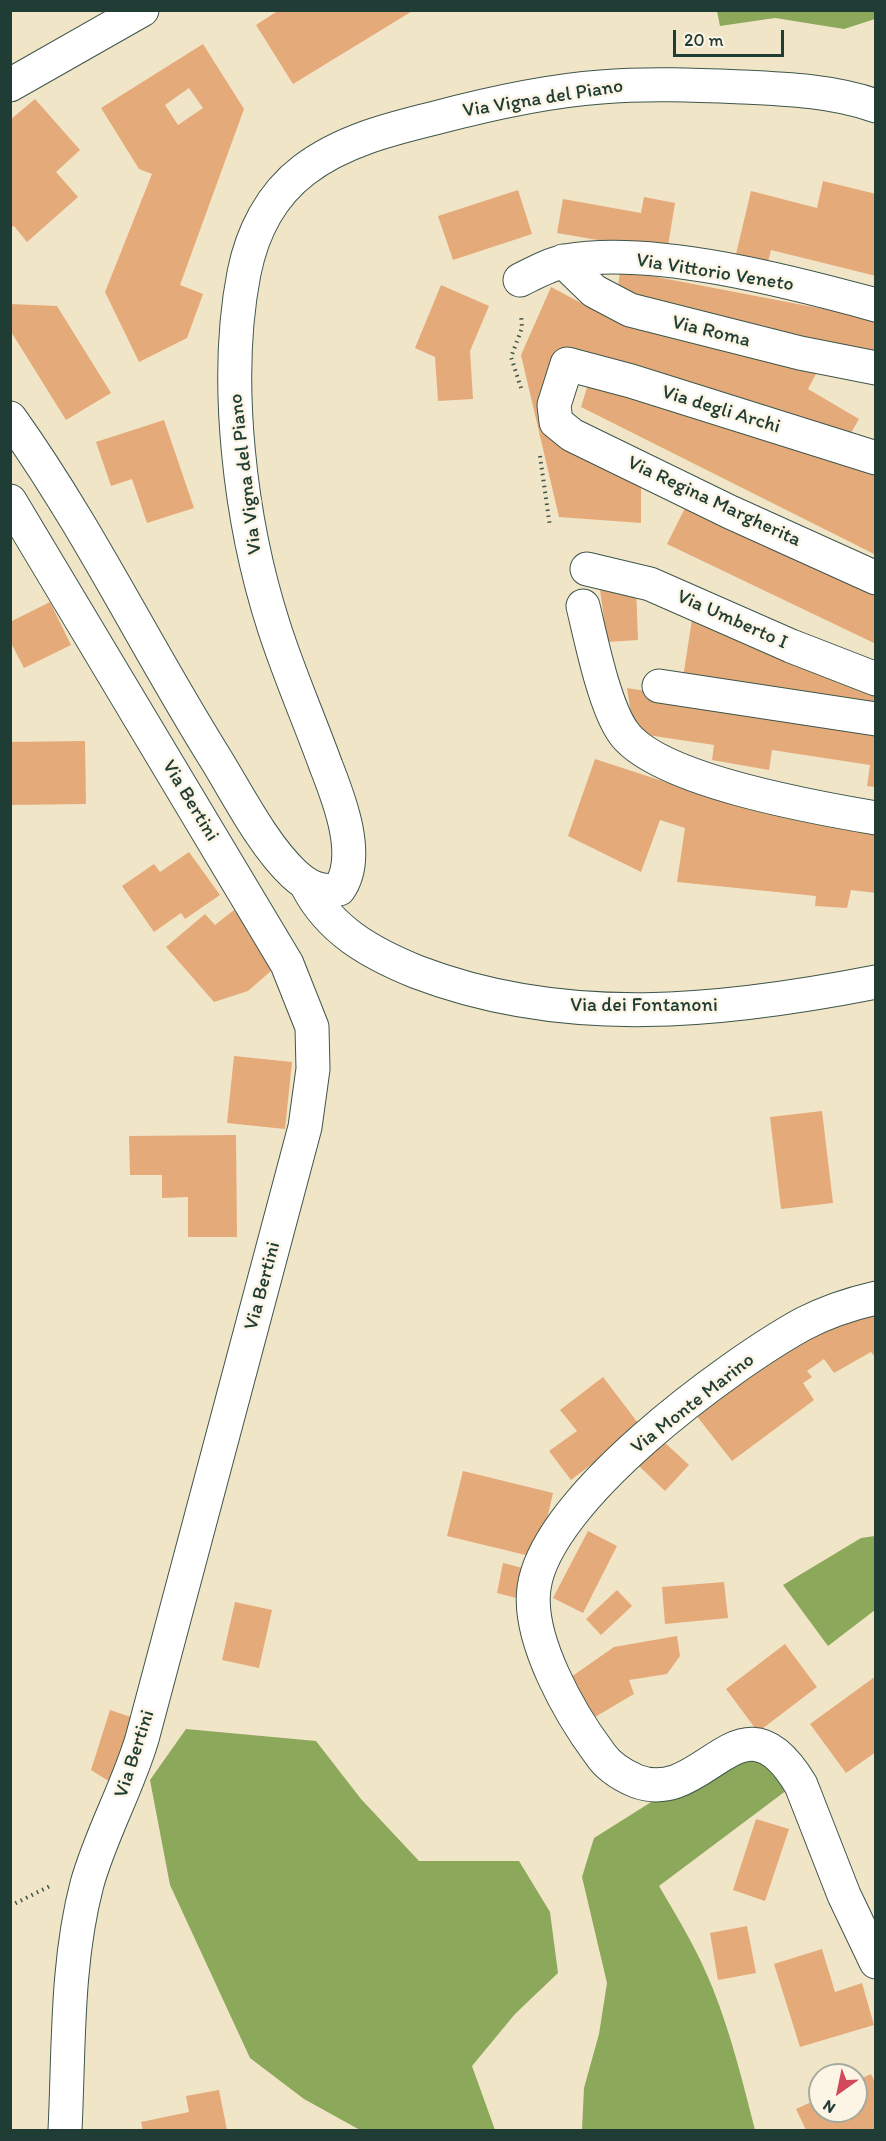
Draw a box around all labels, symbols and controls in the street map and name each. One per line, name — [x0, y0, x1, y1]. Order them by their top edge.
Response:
scale bar — [676, 18, 787, 56]
text: 20 m — [684, 29, 724, 51]
street label: Via Vigna del Piano — [461, 74, 625, 124]
street label: Via Vittorio Veneto — [634, 249, 796, 297]
street label: Via Roma — [669, 311, 753, 353]
street label: Via degli Archi — [659, 381, 783, 439]
street label: Via Vigna del Piano — [224, 392, 268, 556]
street label: Via Regina Margherita — [623, 451, 805, 553]
street label: Via Umberto I — [673, 585, 791, 655]
street label: Via Bertini — [156, 756, 224, 846]
street label: Via dei Fontanoni — [570, 994, 718, 1018]
street label: Via Bertini — [240, 1239, 286, 1333]
street label: Via Monte Marino — [627, 1348, 759, 1460]
street label: Via Bertini — [110, 1707, 160, 1801]
north arrow — [808, 2063, 868, 2123]
text: N — [819, 2096, 839, 2118]

